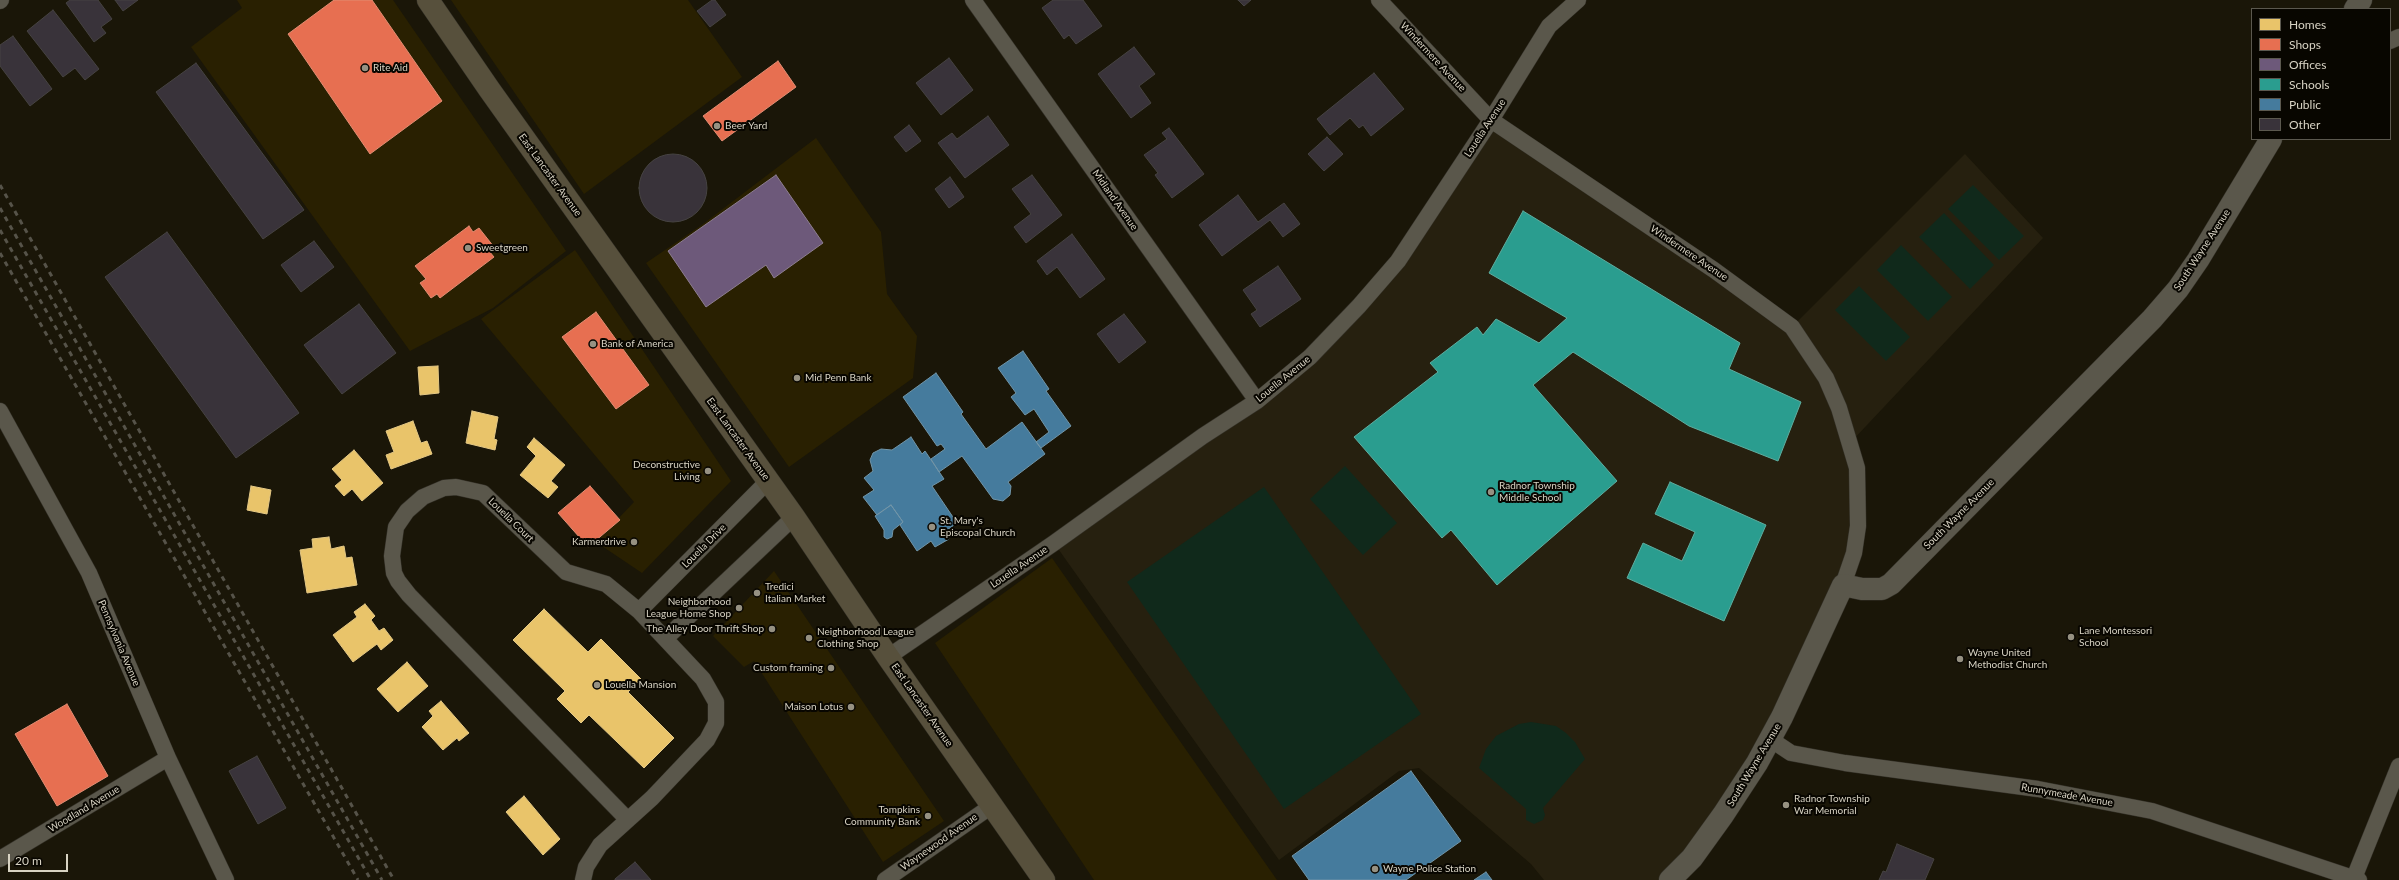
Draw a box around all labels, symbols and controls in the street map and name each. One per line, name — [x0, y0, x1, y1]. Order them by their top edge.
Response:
legend — [2251, 8, 2391, 140]
text: Homes — [2289, 17, 2326, 32]
street label: Windermere Avenue — [1398, 20, 1468, 94]
text: Shops — [2289, 37, 2321, 52]
text: Offices — [2289, 57, 2326, 72]
place label: Rite Aid — [373, 62, 408, 74]
marker: Rite Aid — [360, 63, 370, 73]
text: Schools — [2289, 77, 2330, 92]
street label: Louella Avenue — [1462, 97, 1508, 159]
text: Public — [2289, 97, 2321, 112]
text: Other — [2289, 117, 2320, 132]
place label: Beer Yard — [725, 120, 767, 132]
marker: Beer Yard — [712, 121, 722, 131]
street label: East Lancaster Avenue — [516, 131, 584, 219]
street label: Midland Avenue — [1090, 167, 1140, 233]
street label: South Wayne Avenue — [2171, 207, 2233, 293]
street label: Windermere Avenue — [1648, 223, 1730, 283]
place label: Sweetgreen — [476, 242, 528, 254]
marker: Sweetgreen — [463, 243, 473, 253]
place label: Bank of America — [601, 338, 673, 350]
marker: Bank of America — [588, 339, 598, 349]
street label: Louella Avenue — [1253, 353, 1313, 405]
place label: Mid Penn Bank — [805, 372, 872, 384]
marker: Mid Penn Bank — [792, 373, 802, 383]
street label: East Lancaster Avenue — [704, 395, 772, 483]
place label: Deconstructive Living — [633, 459, 700, 482]
marker: Deconstructive Living — [703, 466, 713, 476]
street label: South Wayne Avenue — [1921, 476, 1997, 552]
place label: Radnor Township Middle School — [1499, 480, 1575, 504]
marker: Radnor Township Middle School — [1486, 487, 1496, 497]
street label: Louella Court — [486, 495, 536, 545]
place label: St. Mary's Episcopal Church — [940, 515, 1015, 538]
street label: Louella Drive — [679, 521, 729, 571]
marker: St. Mary's Episcopal Church — [927, 522, 937, 532]
place label: Karmerdrive — [572, 536, 626, 548]
marker: Karmerdrive — [629, 537, 639, 547]
street label: Louella Avenue — [988, 543, 1050, 591]
place label: Tredici Italian Market — [765, 581, 825, 604]
marker: Tredici Italian Market — [752, 588, 762, 598]
place label: Neighborhood League Home Shop — [646, 596, 731, 620]
street label: Pennsylvania Avenue — [95, 598, 143, 688]
marker: Neighborhood League Home Shop — [734, 603, 744, 613]
place label: The Alley Door Thrift Shop — [646, 623, 764, 635]
marker: The Alley Door Thrift Shop — [767, 624, 777, 634]
place label: Lane Montessori School — [2079, 625, 2152, 648]
place label: Neighborhood League Clothing Shop — [817, 626, 914, 650]
marker: Lane Montessori School — [2066, 632, 2076, 642]
marker: Neighborhood League Clothing Shop — [804, 633, 814, 643]
place label: Wayne United Methodist Church — [1968, 647, 2047, 670]
marker: Wayne United Methodist Church — [1955, 654, 1965, 664]
street label: East Lancaster Avenue — [889, 661, 955, 749]
place label: Custom framing — [753, 662, 823, 674]
marker: Custom framing — [826, 663, 836, 673]
place label: Louella Mansion — [605, 679, 676, 691]
marker: Louella Mansion — [592, 680, 602, 690]
place label: Maison Lotus — [785, 701, 843, 713]
marker: Maison Lotus — [846, 702, 856, 712]
street label: South Wayne Avenue — [1724, 721, 1784, 809]
street label: Runnymeade Avenue — [2020, 781, 2114, 809]
street label: Woodland Avenue — [46, 783, 122, 835]
place label: Radnor Township War Memorial — [1794, 793, 1870, 816]
marker: Radnor Township War Memorial — [1781, 800, 1791, 810]
place label: Tompkins Community Bank — [844, 804, 920, 828]
street label: Waynewood Avenue — [898, 811, 980, 873]
marker: Tompkins Community Bank — [923, 811, 933, 821]
scale bar — [10, 846, 70, 872]
text: 20 m — [15, 853, 42, 868]
place label: Wayne Police Station — [1383, 863, 1476, 875]
marker: Wayne Police Station — [1370, 864, 1380, 874]

